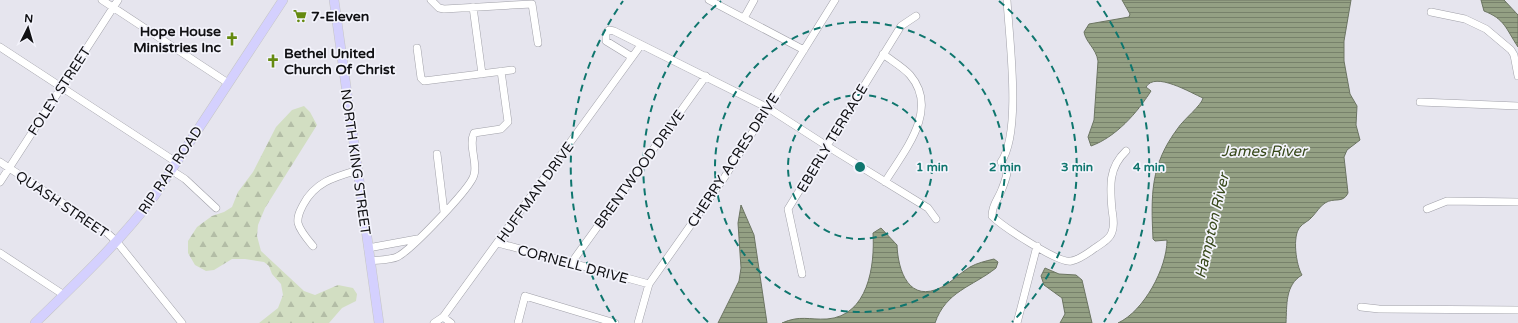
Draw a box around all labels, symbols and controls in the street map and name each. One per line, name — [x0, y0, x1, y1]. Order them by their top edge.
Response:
north arrow — [8, 8, 48, 48]
supermarket icon: 7-Eleven — [292, 8, 308, 24]
place label: 7-Eleven — [311, 8, 369, 25]
text: N — [24, 12, 34, 25]
place label: Hope House Ministries Inc — [133, 23, 222, 56]
church icon: Hope House Ministries Inc — [224, 31, 240, 47]
street label: FOLEY STREET — [24, 43, 95, 139]
place label: Bethel United Church Of Christ — [284, 45, 396, 78]
church icon: Bethel United Church Of Christ — [265, 53, 281, 69]
street label: EBERLY TERRACE — [793, 81, 871, 195]
street label: NORTH KING STREET — [337, 88, 374, 237]
street label: CHERRY ACRES DRIVE — [684, 90, 783, 230]
street label: BRENTWOOD DRIVE — [591, 107, 688, 232]
street label: RIP RAP ROAD — [135, 123, 206, 218]
street label: HUFFMAN DRIVE — [493, 139, 578, 246]
water label: James River — [1221, 142, 1309, 160]
centre of rings — [853, 160, 867, 174]
text: 1 min — [916, 160, 948, 174]
text: 2 min — [989, 160, 1021, 174]
text: 3 min — [1061, 160, 1093, 174]
text: 4 min — [1133, 160, 1165, 174]
street label: QUASH STREET — [12, 167, 112, 242]
water label: Hampton River — [1191, 170, 1233, 280]
street label: CORNELL DRIVE — [516, 242, 630, 287]

